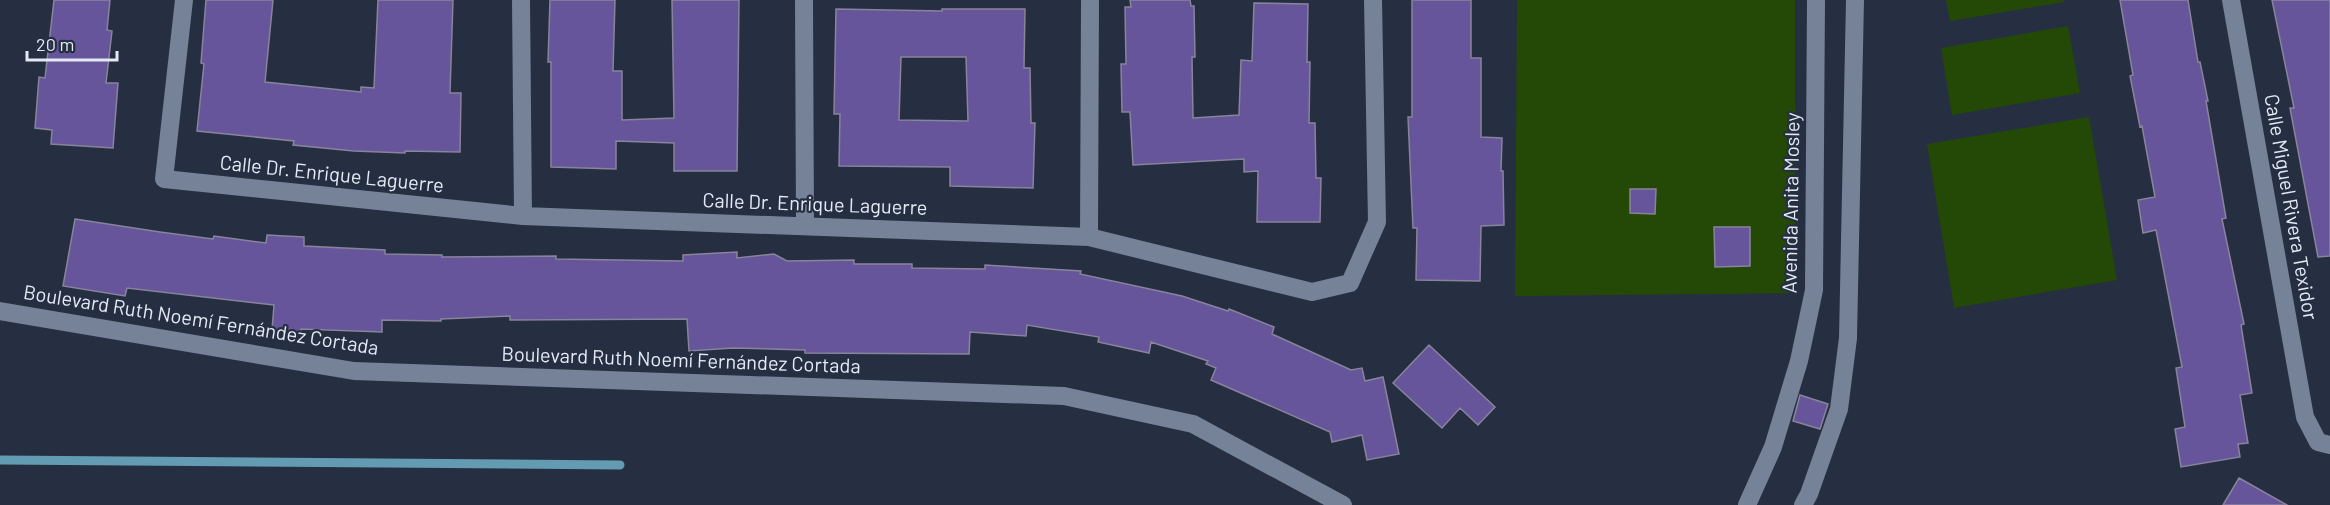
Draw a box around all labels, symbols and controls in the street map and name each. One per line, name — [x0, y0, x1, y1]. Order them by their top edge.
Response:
scale bar — [27, 24, 117, 62]
text: 20 m — [36, 33, 74, 55]
street label: Calle Miguel Rivera Texidor — [2260, 92, 2324, 322]
street label: Avenida Anita Mosley — [1776, 112, 1804, 294]
street label: Calle Dr. Enrique Laguerre — [219, 149, 445, 197]
street label: Calle Dr. Enrique Laguerre — [702, 187, 928, 219]
street label: Boulevard Ruth Noemí Fernández Cortada — [22, 279, 381, 359]
street label: Boulevard Ruth Noemí Fernández Cortada — [501, 341, 861, 377]

